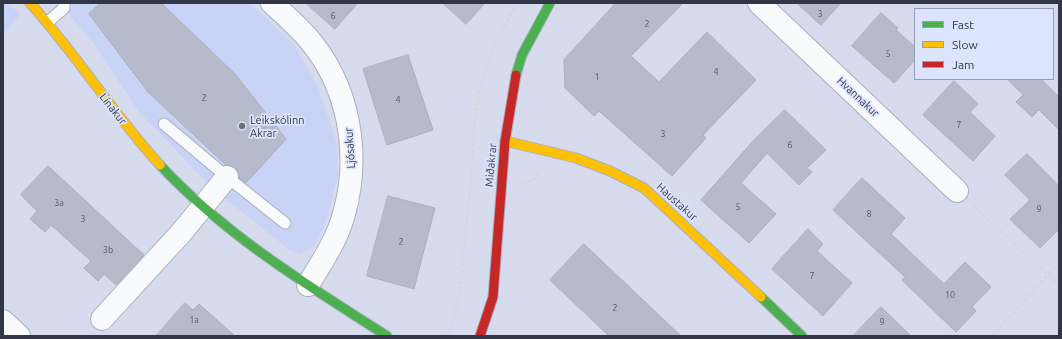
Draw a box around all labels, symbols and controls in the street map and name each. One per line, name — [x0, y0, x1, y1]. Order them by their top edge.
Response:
legend — [914, 8, 1054, 80]
house number: 3 — [817, 9, 823, 19]
house number: 6 — [330, 11, 336, 21]
text: Fast — [952, 18, 974, 31]
house number: 2 — [644, 19, 650, 29]
text: Slow — [952, 38, 978, 51]
house number: 5 — [885, 49, 891, 59]
text: Jam — [952, 58, 974, 71]
house number: 4 — [713, 67, 719, 77]
house number: 1 — [594, 72, 600, 82]
street label: Hvannakur — [834, 74, 882, 120]
street label: Línakur — [97, 91, 129, 127]
house number: 2 — [201, 93, 207, 103]
house number: 4 — [395, 95, 401, 105]
place label: Leikskólinn Akrar — [250, 113, 305, 139]
house number: 7 — [956, 120, 962, 130]
marker: Leikskólinn Akrar — [237, 121, 247, 131]
street label: Ljósakur — [342, 127, 358, 169]
house number: 3 — [660, 129, 666, 139]
house number: 6 — [787, 140, 793, 150]
street label: Miðakrar — [483, 143, 499, 187]
street label: Haustakur — [654, 180, 700, 224]
house number: 3a — [54, 198, 64, 208]
house number: 5 — [735, 202, 741, 212]
house number: 9 — [1036, 204, 1042, 214]
house number: 8 — [866, 209, 872, 219]
house number: 3 — [80, 214, 86, 224]
house number: 2 — [398, 237, 404, 247]
house number: 3b — [103, 245, 113, 255]
house number: 7 — [809, 271, 815, 281]
house number: 10 — [945, 290, 955, 300]
house number: 2 — [612, 303, 618, 313]
house number: 1a — [189, 315, 199, 325]
house number: 9 — [879, 317, 885, 327]

